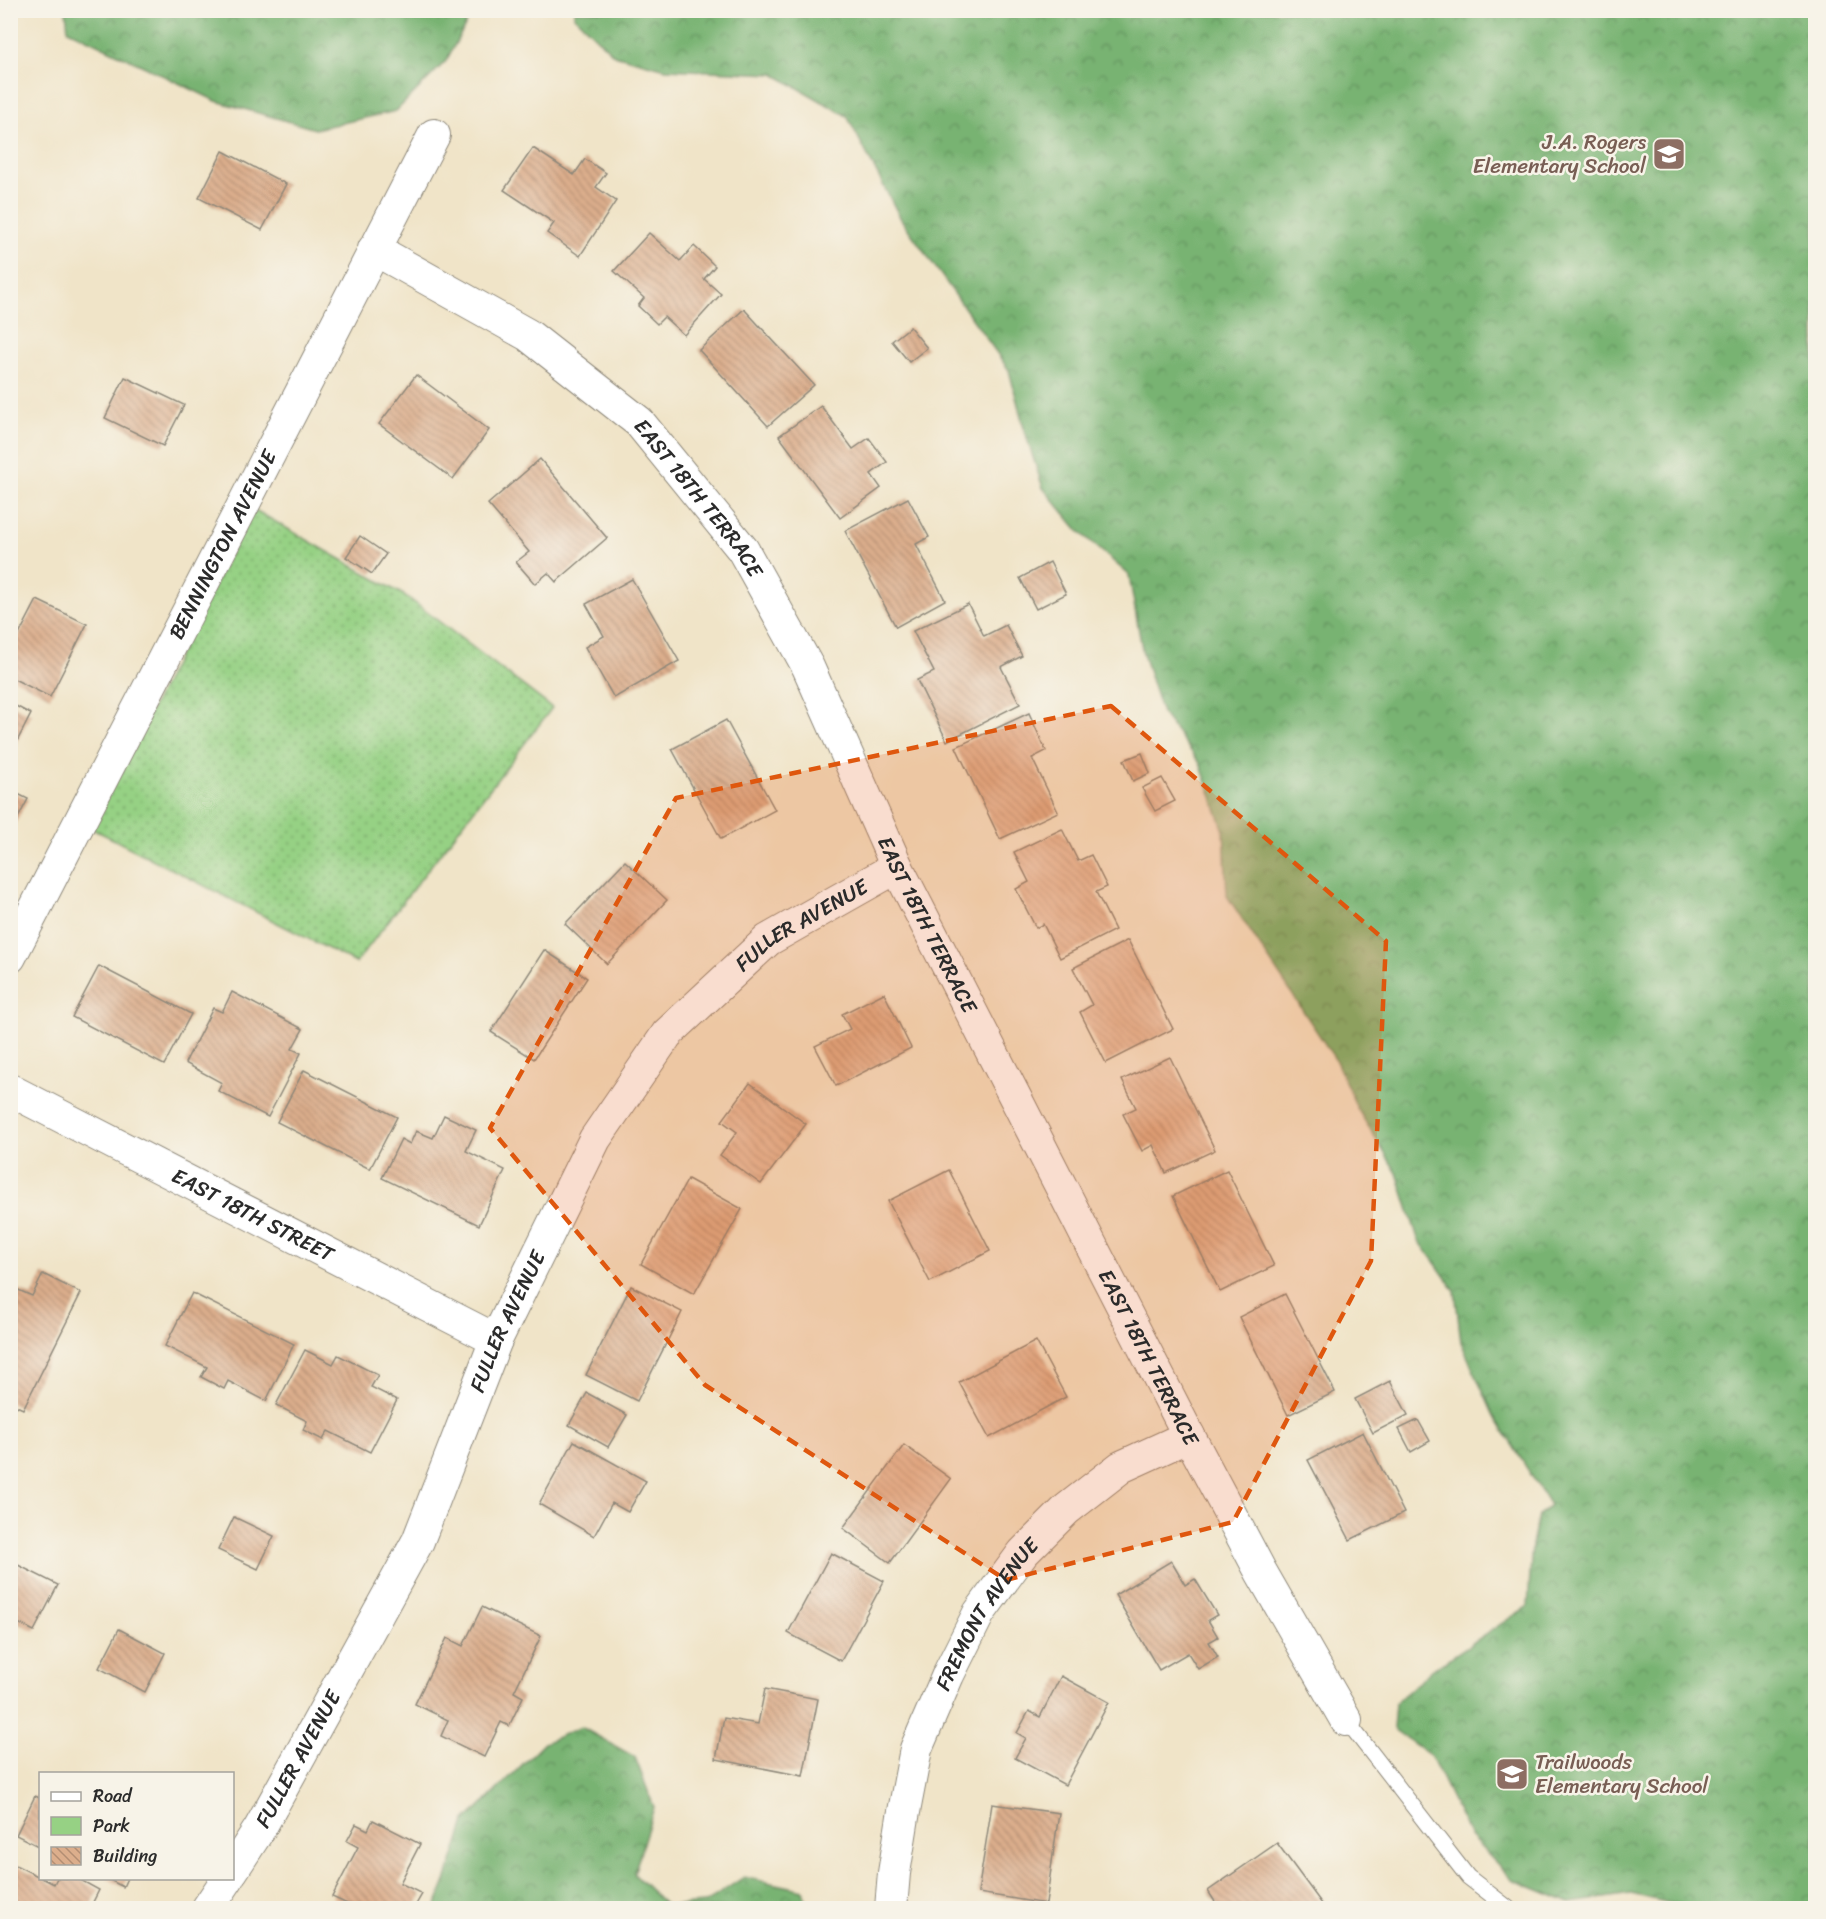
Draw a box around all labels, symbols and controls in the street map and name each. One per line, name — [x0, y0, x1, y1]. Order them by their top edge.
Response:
place label: J.A. Rogers Elementary School — [1473, 123, 1647, 185]
school or university icon: J.A. Rogers Elementary School — [1651, 136, 1687, 172]
street label: EAST 18TH TERRACE — [624, 410, 774, 586]
street label: BENNINGTON AVENUE — [158, 442, 288, 646]
street label: EAST 18TH TERRACE — [867, 830, 988, 1021]
street label: FULLER AVENUE — [726, 867, 876, 981]
street label: EAST 18TH STREET — [165, 1157, 342, 1273]
street label: FULLER AVENUE — [458, 1243, 557, 1398]
street label: EAST 18TH TERRACE — [1087, 1262, 1210, 1454]
street label: FREMONT AVENUE — [924, 1527, 1049, 1697]
street label: FULLER AVENUE — [245, 1682, 352, 1835]
place label: Trailwoods Elementary School — [1535, 1743, 1709, 1805]
school or university icon: Trailwoods Elementary School — [1494, 1756, 1530, 1792]
legend — [39, 1772, 234, 1880]
text: Road — [93, 1780, 133, 1812]
text: Park — [93, 1810, 130, 1842]
text: Building — [93, 1840, 157, 1872]

